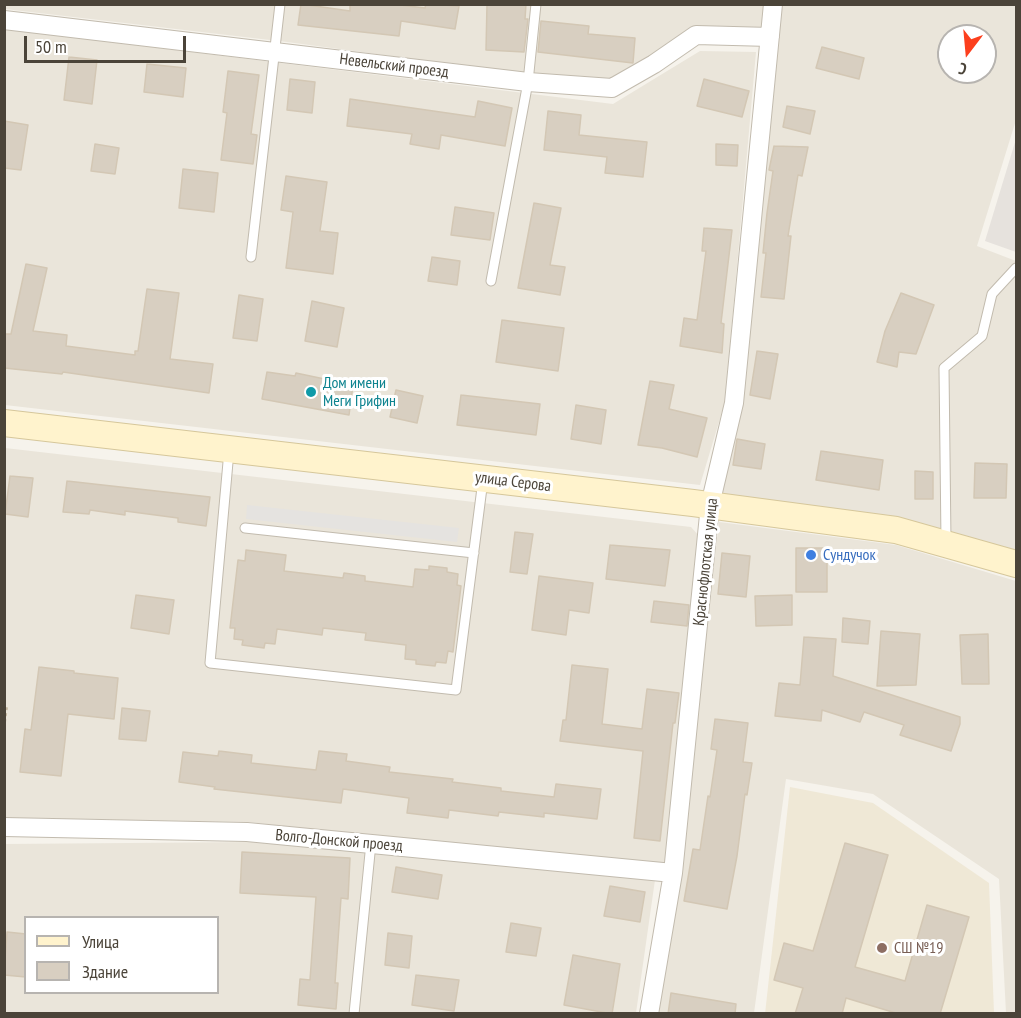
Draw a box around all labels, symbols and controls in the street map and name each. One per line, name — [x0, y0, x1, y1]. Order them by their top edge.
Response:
scale bar — [27, 24, 189, 62]
north arrow — [937, 24, 997, 84]
text: 50 m — [35, 35, 67, 58]
street label: Невельский проезд — [338, 50, 450, 82]
text: С — [956, 59, 969, 80]
place label: Дом имени Меги Грифин — [323, 373, 396, 411]
marker: Дом имени Меги Грифин — [304, 385, 318, 399]
street label: улица Серова — [474, 468, 552, 496]
street label: Краснофлотская улица — [690, 497, 722, 627]
place label: Сундучок — [823, 545, 876, 565]
marker: Сундучок — [804, 548, 818, 562]
street label: Волго-Донской проезд — [274, 826, 404, 856]
legend — [24, 916, 219, 994]
text: Улица — [82, 930, 119, 953]
place label: СШ №19 — [894, 938, 944, 958]
marker: СШ №19 — [875, 941, 889, 955]
text: Здание — [82, 960, 128, 983]

